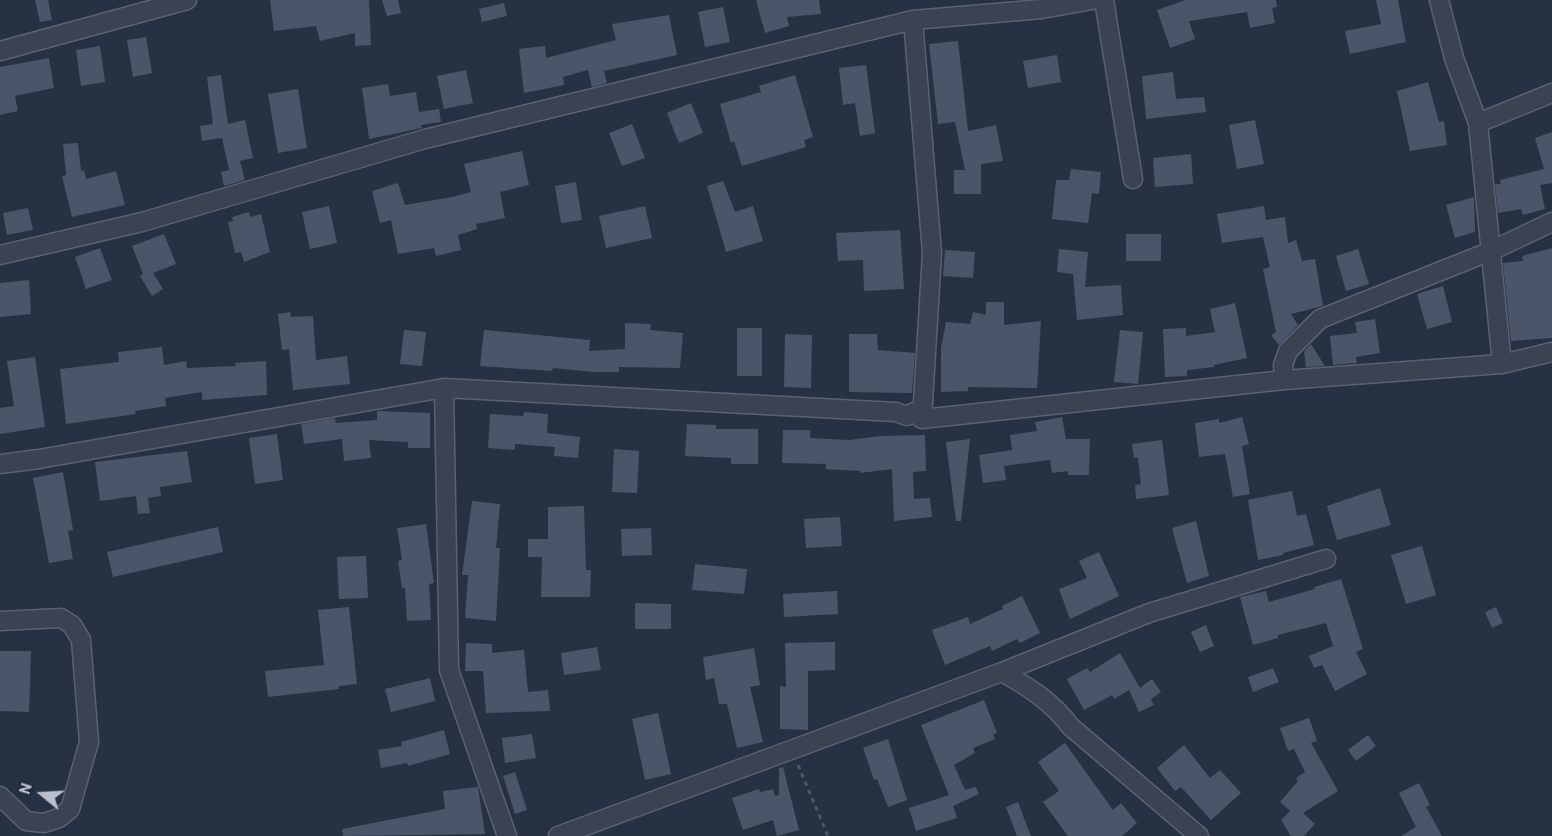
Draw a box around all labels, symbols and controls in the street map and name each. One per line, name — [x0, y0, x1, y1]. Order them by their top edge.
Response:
north arrow — [12, 764, 72, 824]
text: N — [14, 780, 35, 796]

